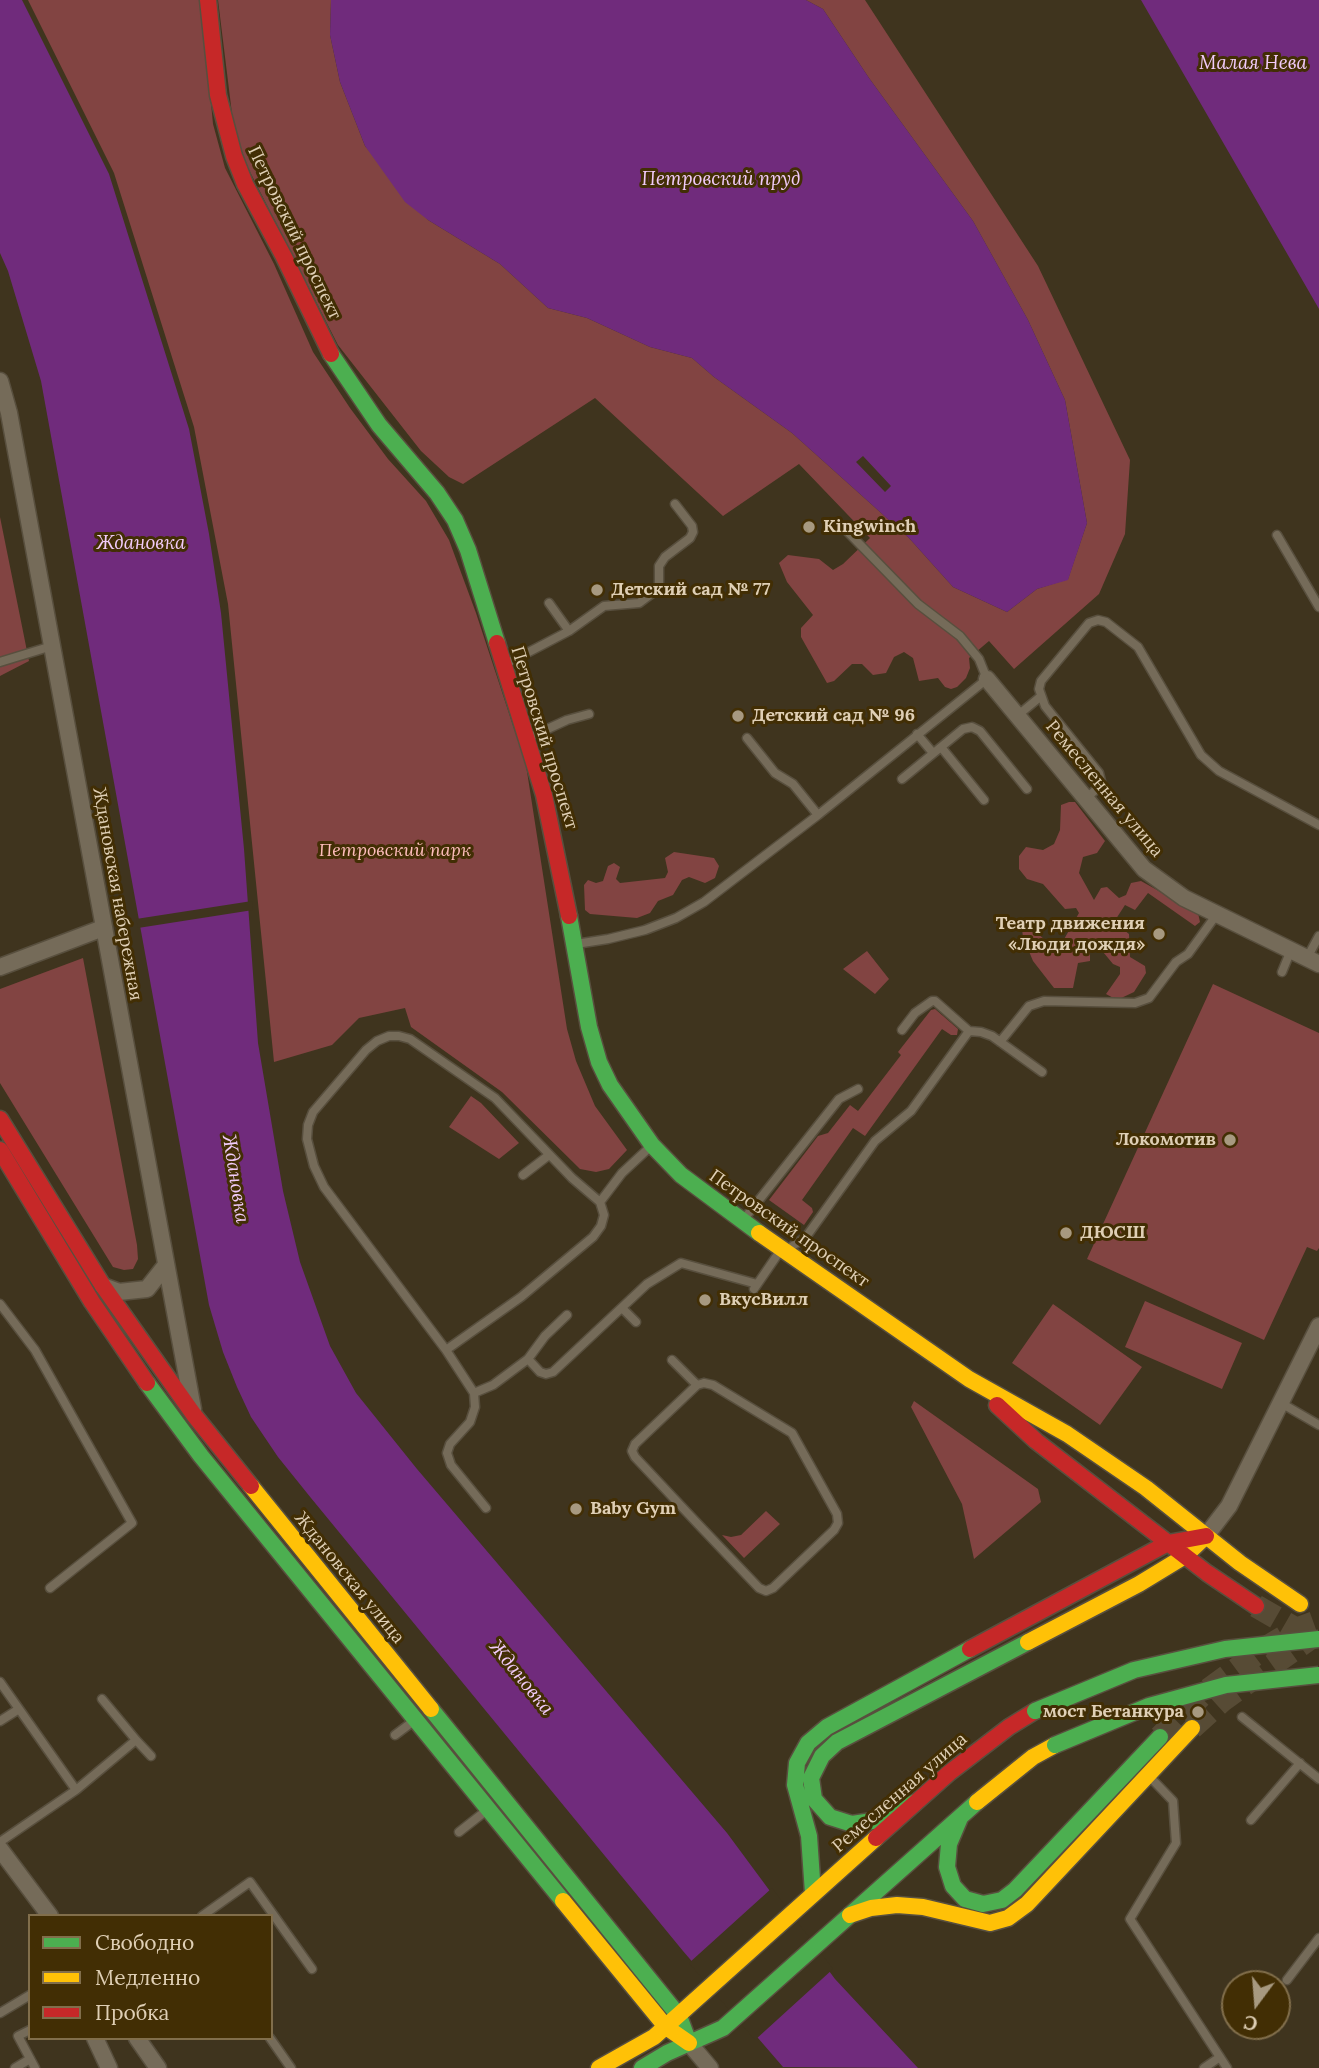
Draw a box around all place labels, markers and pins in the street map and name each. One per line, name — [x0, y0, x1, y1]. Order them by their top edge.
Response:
place label: Kingwinch — [823, 516, 916, 538]
marker: Kingwinch — [801, 519, 817, 535]
place label: Детский сад № 77 — [611, 579, 770, 601]
marker: Детский сад № 77 — [589, 582, 605, 598]
place label: Детский сад № 96 — [752, 705, 915, 727]
marker: Детский сад № 96 — [730, 708, 746, 724]
place label: Театр движения «Люди дождя» — [996, 913, 1145, 956]
marker: Театр движения «Люди дождя» — [1151, 926, 1167, 942]
place label: Локомотив — [1115, 1129, 1216, 1151]
marker: Локомотив — [1222, 1132, 1238, 1148]
place label: ДЮСШ — [1080, 1222, 1146, 1244]
marker: ДЮСШ — [1058, 1225, 1074, 1241]
place label: ВкусВилл — [719, 1289, 808, 1311]
marker: ВкусВилл — [697, 1292, 713, 1308]
place label: Baby Gym — [590, 1498, 676, 1520]
marker: Baby Gym — [568, 1501, 584, 1517]
place label: мост Бетанкура — [1043, 1701, 1184, 1723]
marker: мост Бетанкура — [1190, 1704, 1206, 1720]

